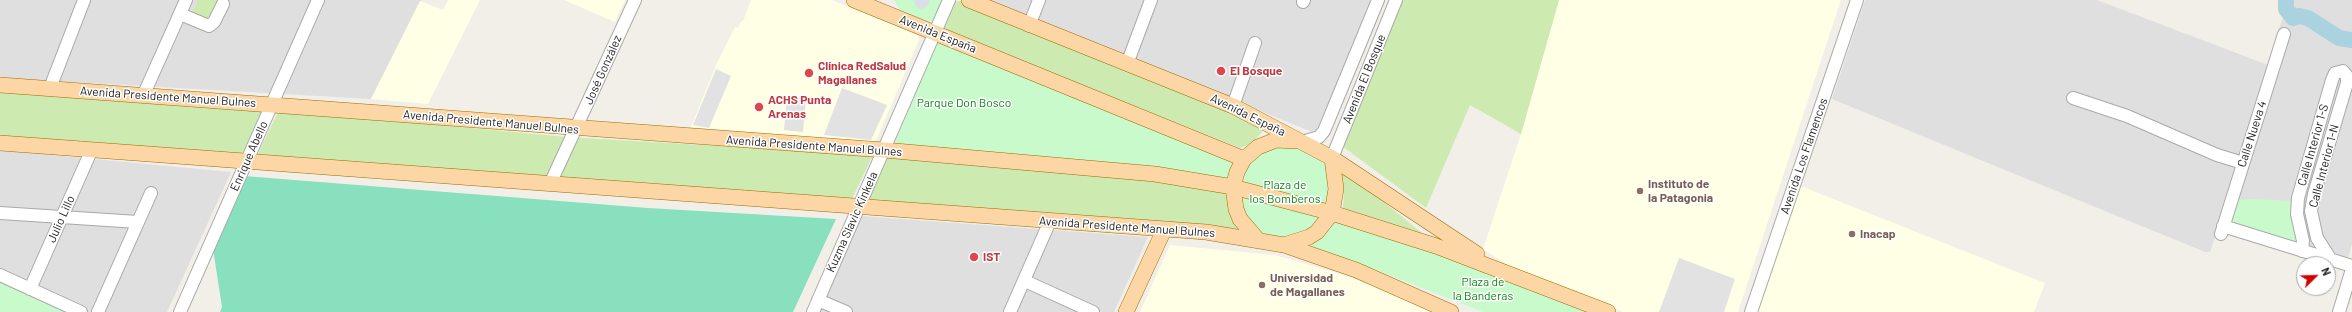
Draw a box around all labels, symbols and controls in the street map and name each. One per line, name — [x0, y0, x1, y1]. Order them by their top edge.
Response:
street label: Avenida España — [897, 12, 979, 56]
street label: Avenida El Bosque — [1340, 32, 1388, 126]
street label: José González — [581, 33, 625, 107]
place label: Clínica RedSalud Magallanes — [818, 59, 906, 87]
place label: El Bosque — [1230, 64, 1282, 78]
marker: El Bosque — [1215, 65, 1227, 77]
marker: Clínica RedSalud Magallanes — [803, 67, 815, 79]
street label: Avenida Presidente Manuel Bulnes — [79, 84, 257, 110]
street label: Avenida España — [1208, 91, 1288, 139]
place label: ACHS Punta Arenas — [768, 93, 831, 121]
park label: Parque Don Bosco — [917, 96, 1011, 110]
street label: Avenida Los Flamencos — [1777, 96, 1831, 216]
street label: Calle Nueva 4 — [2234, 99, 2270, 169]
marker: ACHS Punta Arenas — [753, 101, 765, 113]
street label: Calle Interior 1-S — [2294, 102, 2332, 188]
street label: Avenida Presidente Manuel Bulnes — [402, 107, 580, 137]
street label: Enrique Abello — [227, 119, 271, 193]
street label: Calle Interior 1-N — [2306, 123, 2342, 209]
street label: Avenida Presidente Manuel Bulnes — [725, 133, 903, 159]
street label: Kuzma Slavic Kinkela — [823, 169, 881, 275]
place label: Instituto de la Patagonia — [1648, 177, 1713, 205]
park label: Plaza de los Bomberos — [1250, 178, 1320, 206]
marker: Instituto de la Patagonia — [1635, 186, 1645, 196]
street label: Julio Lillo — [44, 193, 78, 245]
street label: Avenida Presidente Manuel Bulnes — [1038, 214, 1216, 240]
place label: Inacap — [1860, 227, 1896, 241]
marker: Inacap — [1847, 229, 1857, 239]
place label: IST — [983, 250, 1000, 264]
marker: IST — [968, 251, 980, 263]
north arrow — [2296, 256, 2336, 296]
text: N — [2319, 266, 2334, 277]
place label: Universidad de Magallanes — [1270, 271, 1345, 299]
park label: Plaza de la Banderas — [1453, 275, 1513, 303]
marker: Universidad de Magallanes — [1257, 280, 1267, 290]

